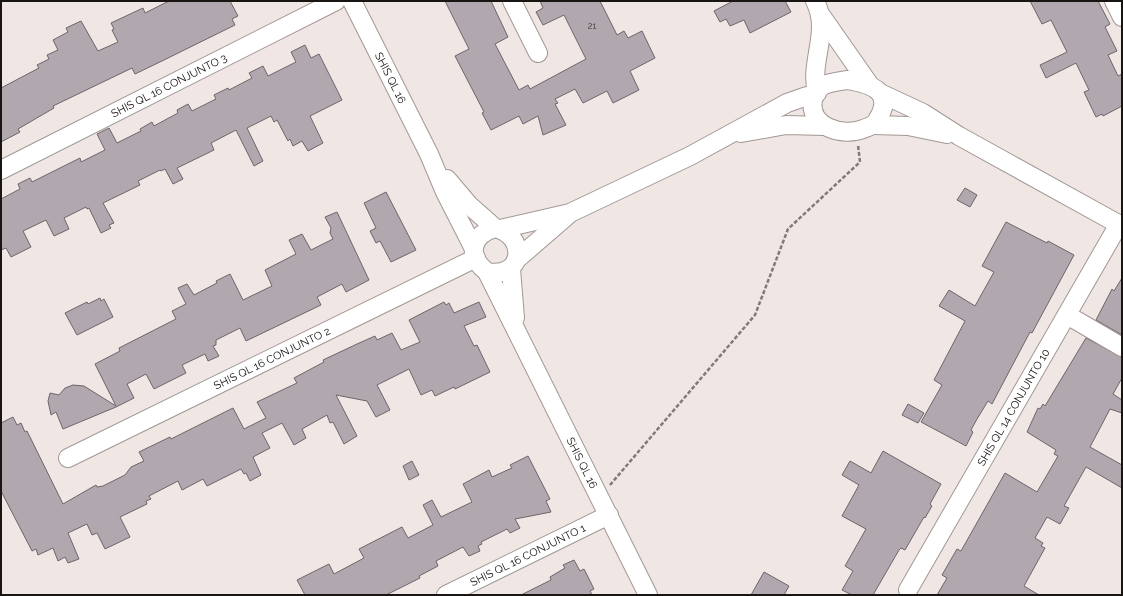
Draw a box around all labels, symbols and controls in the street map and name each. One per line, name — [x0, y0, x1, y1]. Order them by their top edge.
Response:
house number: 21 — [588, 21, 596, 31]
street label: SHIS QL 16 — [372, 50, 409, 106]
street label: SHIS QL 16 CONJUNTO 3 — [109, 51, 229, 120]
street label: SHIS QL 16 CONJUNTO 2 — [212, 324, 332, 392]
street label: SHIS QL 14 CONJUNTO 10 — [975, 346, 1052, 468]
street label: SHIS QL 16 — [564, 435, 601, 491]
street label: SHIS QL 16 CONJUNTO 1 — [468, 521, 588, 589]

